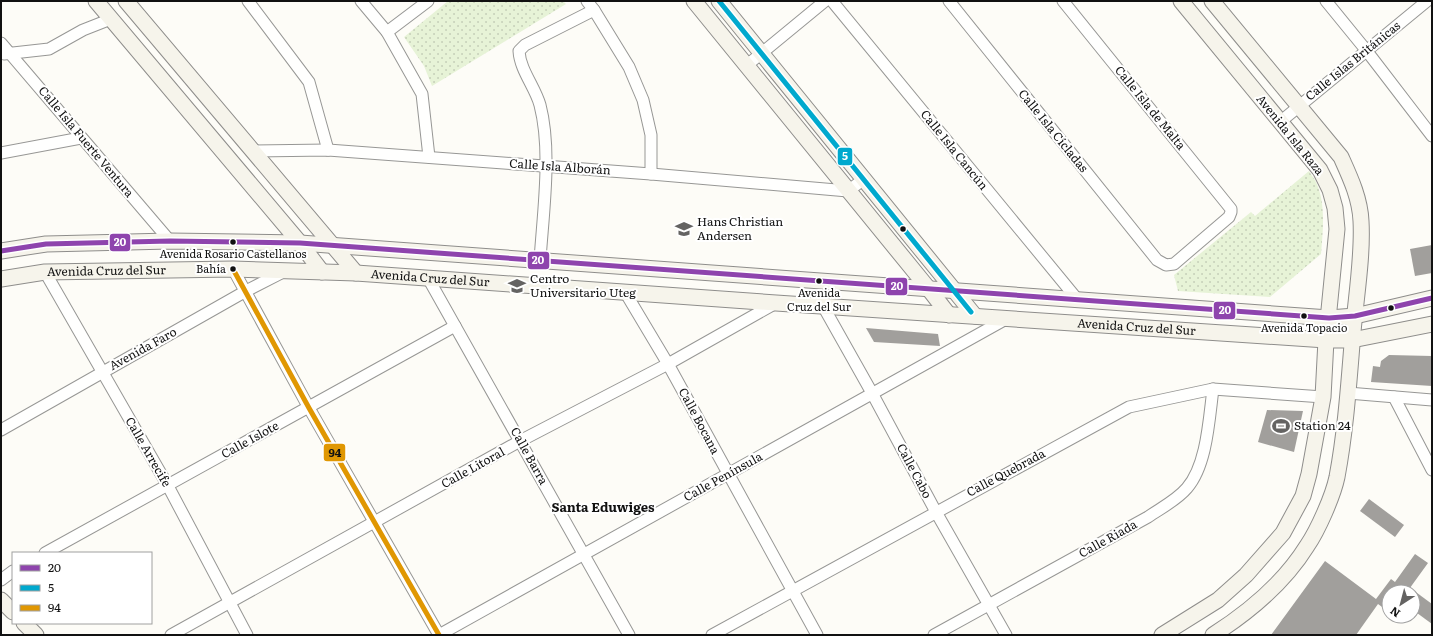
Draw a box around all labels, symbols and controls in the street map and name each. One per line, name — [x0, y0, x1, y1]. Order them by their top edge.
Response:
street label: Calle Islas Británicas — [1301, 16, 1404, 104]
street label: Calle Isla de Malta — [1111, 61, 1191, 154]
street label: Calle Isla Fuerte Ventura — [35, 82, 139, 201]
street label: Calle Isla Cícladas — [1015, 85, 1093, 176]
street label: Avenida Isla Raza — [1253, 90, 1329, 179]
street label: Calle Isla Cancún — [917, 105, 993, 193]
line badge: 5 — [837, 147, 853, 166]
text: 5 — [842, 147, 848, 163]
street label: Calle Isla Alborán — [509, 153, 611, 179]
place label: Hans Christian Andersen — [697, 212, 783, 244]
school or university icon: Hans Christian Andersen — [674, 219, 694, 239]
unlabelled marker — [898, 224, 908, 234]
line badge: 20 — [109, 233, 131, 252]
text: 20 — [114, 233, 127, 249]
marker: Avenida Rosario Castellanos — [228, 237, 238, 247]
place label: Avenida Rosario Castellanos — [160, 245, 306, 261]
line badge: 20 — [527, 251, 550, 270]
text: 20 — [532, 251, 545, 267]
street label: Avenida Cruz del Sur — [47, 260, 166, 280]
place label: Bahía — [196, 260, 226, 276]
marker: Bahía — [228, 264, 238, 274]
street label: Avenida Cruz del Sur — [370, 264, 490, 291]
place label: Centro Universitario Uteg — [530, 269, 636, 301]
school or university icon: Centro Universitario Uteg — [507, 276, 527, 296]
marker: Avenida Cruz del Sur — [814, 276, 824, 286]
line badge: 20 — [885, 277, 908, 296]
text: 20 — [891, 277, 904, 293]
place label: Avenida Cruz del Sur — [787, 284, 852, 314]
line badge: 20 — [1213, 301, 1236, 320]
text: 20 — [1219, 301, 1232, 317]
unlabelled marker — [1386, 303, 1396, 313]
marker: Avenida Topacio — [1299, 311, 1309, 321]
street label: Avenida Cruz del Sur — [1077, 313, 1197, 339]
place label: Avenida Topacio — [1261, 319, 1347, 335]
street label: Avenida Faro — [106, 322, 180, 374]
street label: Calle Bocana — [675, 384, 725, 457]
street label: Calle Arrecife — [122, 413, 176, 490]
street label: Calle Islote — [217, 416, 282, 462]
sports icon: Station 24 — [1271, 416, 1291, 436]
place label: Station 24 — [1294, 416, 1351, 434]
street label: Calle Barra — [507, 423, 553, 488]
street label: Calle Cabo — [893, 440, 937, 501]
street label: Calle Litoral — [437, 442, 508, 492]
line badge: 94 — [323, 443, 346, 462]
text: 94 — [329, 444, 342, 460]
street label: Calle Quebrada — [963, 444, 1049, 500]
street label: Calle Península — [680, 447, 766, 505]
district label: Santa Eduwiges — [552, 497, 655, 516]
street label: Calle Riada — [1075, 514, 1140, 562]
legend — [12, 552, 152, 624]
text: 20 — [48, 558, 61, 576]
text: 5 — [48, 578, 54, 596]
north arrow — [1381, 584, 1421, 624]
text: 94 — [48, 598, 61, 616]
text: N — [1386, 604, 1403, 622]

